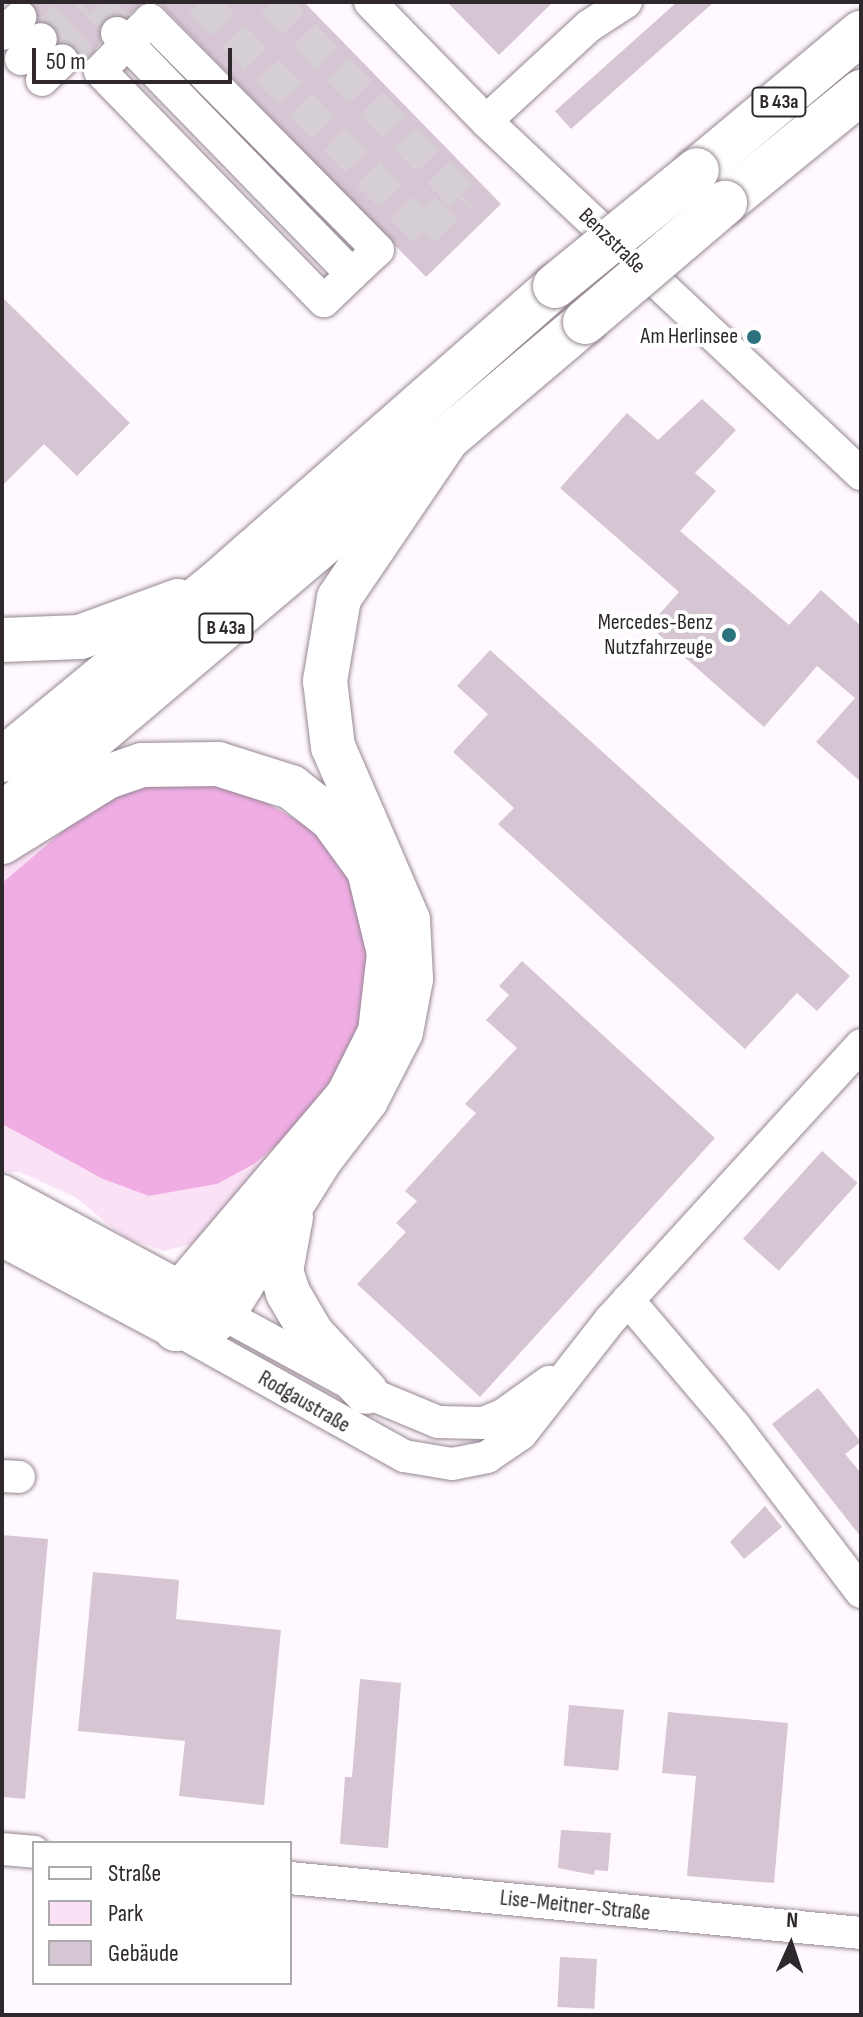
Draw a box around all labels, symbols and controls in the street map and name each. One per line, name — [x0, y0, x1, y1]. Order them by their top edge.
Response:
scale bar — [36, 32, 236, 82]
text: 50 m — [46, 47, 86, 76]
road number: B 43a — [751, 86, 807, 118]
street label: Benzstraße — [573, 203, 651, 279]
place label: Am Herlinsee — [641, 324, 738, 350]
marker: Am Herlinsee — [745, 328, 763, 346]
place label: Mercedes-Benz Nutzfahrzeuge — [598, 609, 713, 660]
road number: B 43a — [198, 612, 254, 644]
marker: Mercedes-Benz Nutzfahrzeuge — [720, 626, 738, 644]
street label: Rodgaustraße — [253, 1365, 355, 1439]
legend — [32, 1841, 292, 1985]
text: Straße — [108, 1859, 161, 1888]
street label: Lise-Meitner-Straße — [499, 1885, 651, 1927]
text: Park — [108, 1899, 143, 1928]
north arrow — [751, 1905, 831, 1985]
text: N — [786, 1907, 799, 1934]
text: Gebäude — [108, 1939, 179, 1968]

